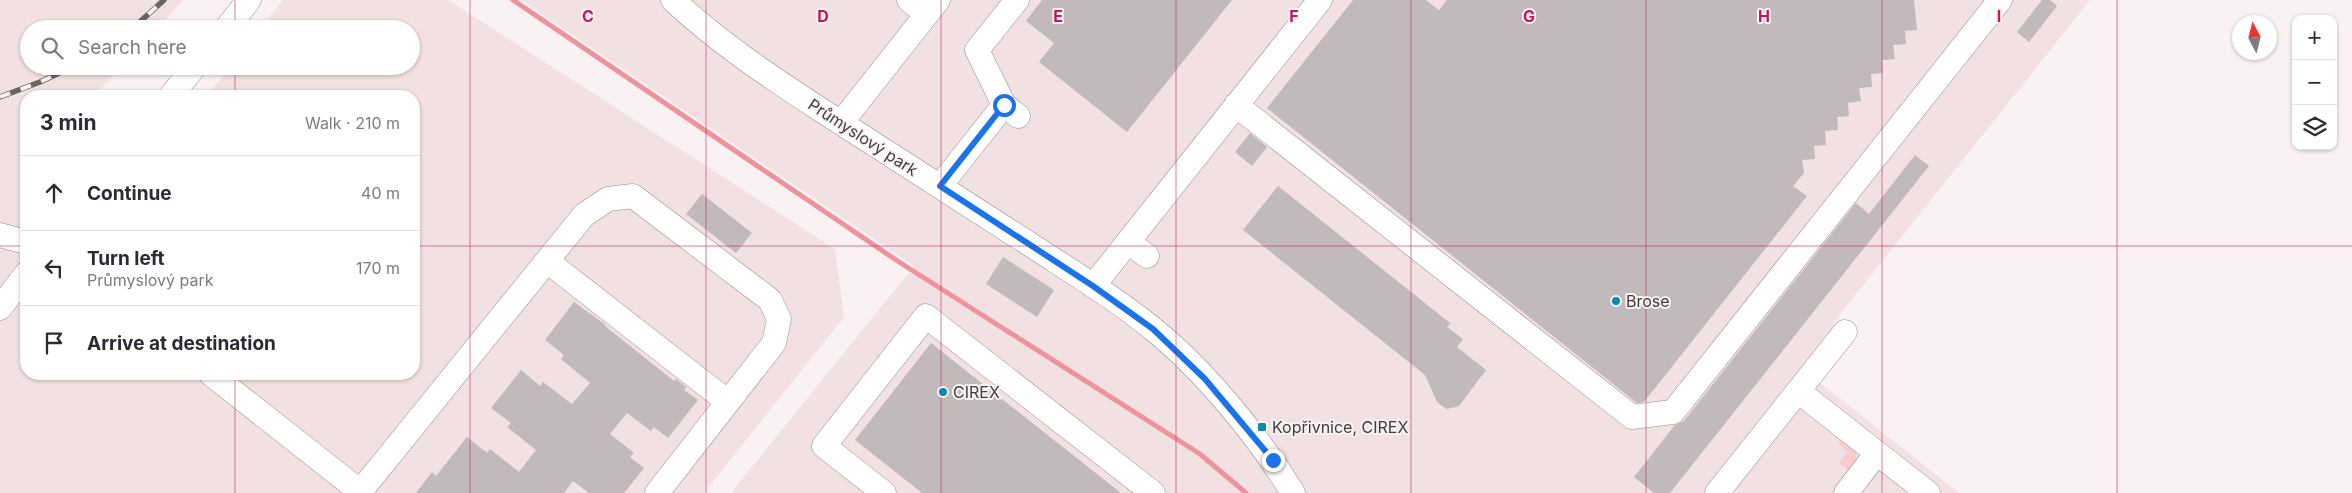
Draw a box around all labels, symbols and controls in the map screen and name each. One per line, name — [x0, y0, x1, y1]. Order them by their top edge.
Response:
text: C — [582, 6, 594, 26]
text: D — [817, 6, 829, 26]
text: E — [1053, 6, 1063, 26]
text: F — [1289, 6, 1299, 26]
text: G — [1523, 6, 1535, 26]
text: H — [1758, 6, 1770, 26]
text: I — [1997, 6, 2001, 26]
north arrow — [2232, 15, 2277, 60]
map controls — [2292, 15, 2337, 150]
button: + — [2292, 15, 2337, 60]
search box — [20, 20, 420, 75]
icon: search — [38, 34, 66, 62]
text: Search here — [78, 36, 187, 59]
button: − — [2292, 60, 2337, 105]
street label: Průmyslový park — [804, 94, 922, 180]
route start — [993, 94, 1016, 117]
button: layers — [2292, 105, 2337, 150]
text: 3 min — [40, 110, 96, 135]
text: Walk · 210 m — [305, 113, 400, 133]
icon: ahead — [40, 179, 68, 207]
text: Continue — [87, 182, 172, 205]
text: 40 m — [361, 183, 400, 203]
text: Turn left — [87, 247, 165, 270]
icon: left — [40, 254, 68, 282]
text: 170 m — [356, 258, 400, 278]
text: Průmyslový park — [87, 270, 214, 290]
place label: Brose — [1626, 291, 1670, 311]
marker: Brose — [1610, 295, 1622, 307]
icon: arrive — [40, 329, 68, 357]
text: Arrive at destination — [87, 332, 276, 355]
place label: CIREX — [953, 382, 1000, 402]
marker: CIREX — [937, 386, 949, 398]
place label: Kopřivnice, CIREX — [1272, 417, 1408, 437]
marker: Kopřivnice, CIREX — [1256, 421, 1268, 433]
route end — [1262, 449, 1285, 472]

